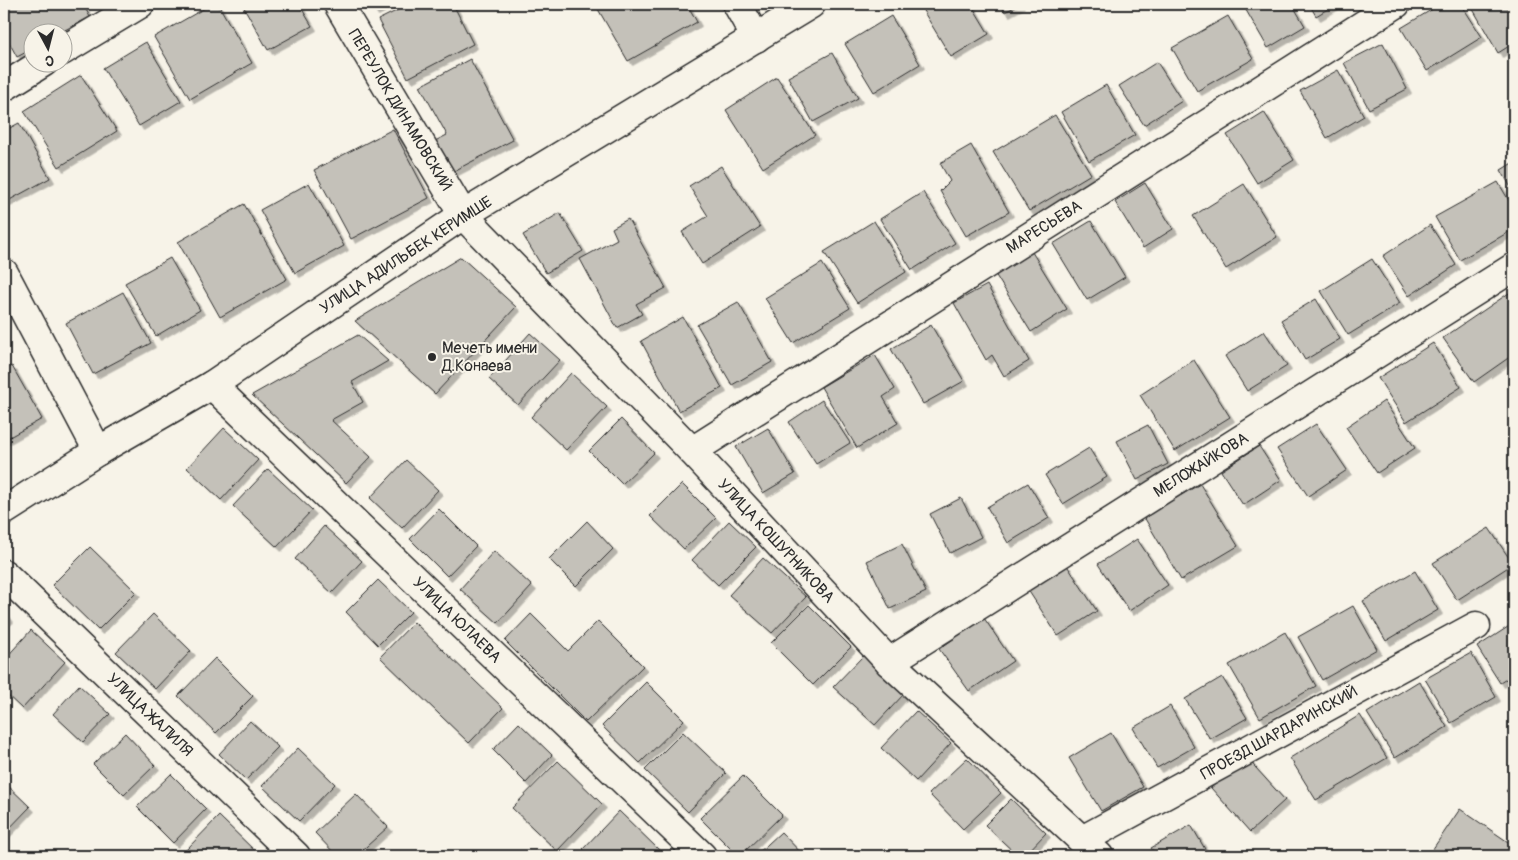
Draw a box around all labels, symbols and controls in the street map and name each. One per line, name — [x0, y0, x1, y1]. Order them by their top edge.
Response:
north arrow — [22, 22, 72, 72]
street label: ПЕРЕУЛОК ДИНАМОВСКИЙ — [344, 26, 456, 195]
text: С — [44, 51, 55, 69]
street label: УЛИЦА АДИЛЬБЕК КЕРИМШЕ — [316, 192, 496, 318]
street label: МАРЕСЬЕВА — [1002, 196, 1086, 258]
place label: Мечеть имени Д.Конаева — [441, 338, 537, 376]
marker: Мечеть имени Д.Конаева — [426, 351, 438, 363]
street label: МЕЛОЖАЙКОВА — [1150, 428, 1252, 502]
street label: УЛИЦА КОШУРНИКОВА — [713, 475, 839, 607]
street label: УЛИЦА ЮЛАЕВА — [408, 573, 506, 667]
street label: УЛИЦА ЖАЛИЛЯ — [103, 669, 197, 761]
street label: ПРОЕЗД ШАРДАРИНСКИЙ — [1197, 681, 1361, 784]

